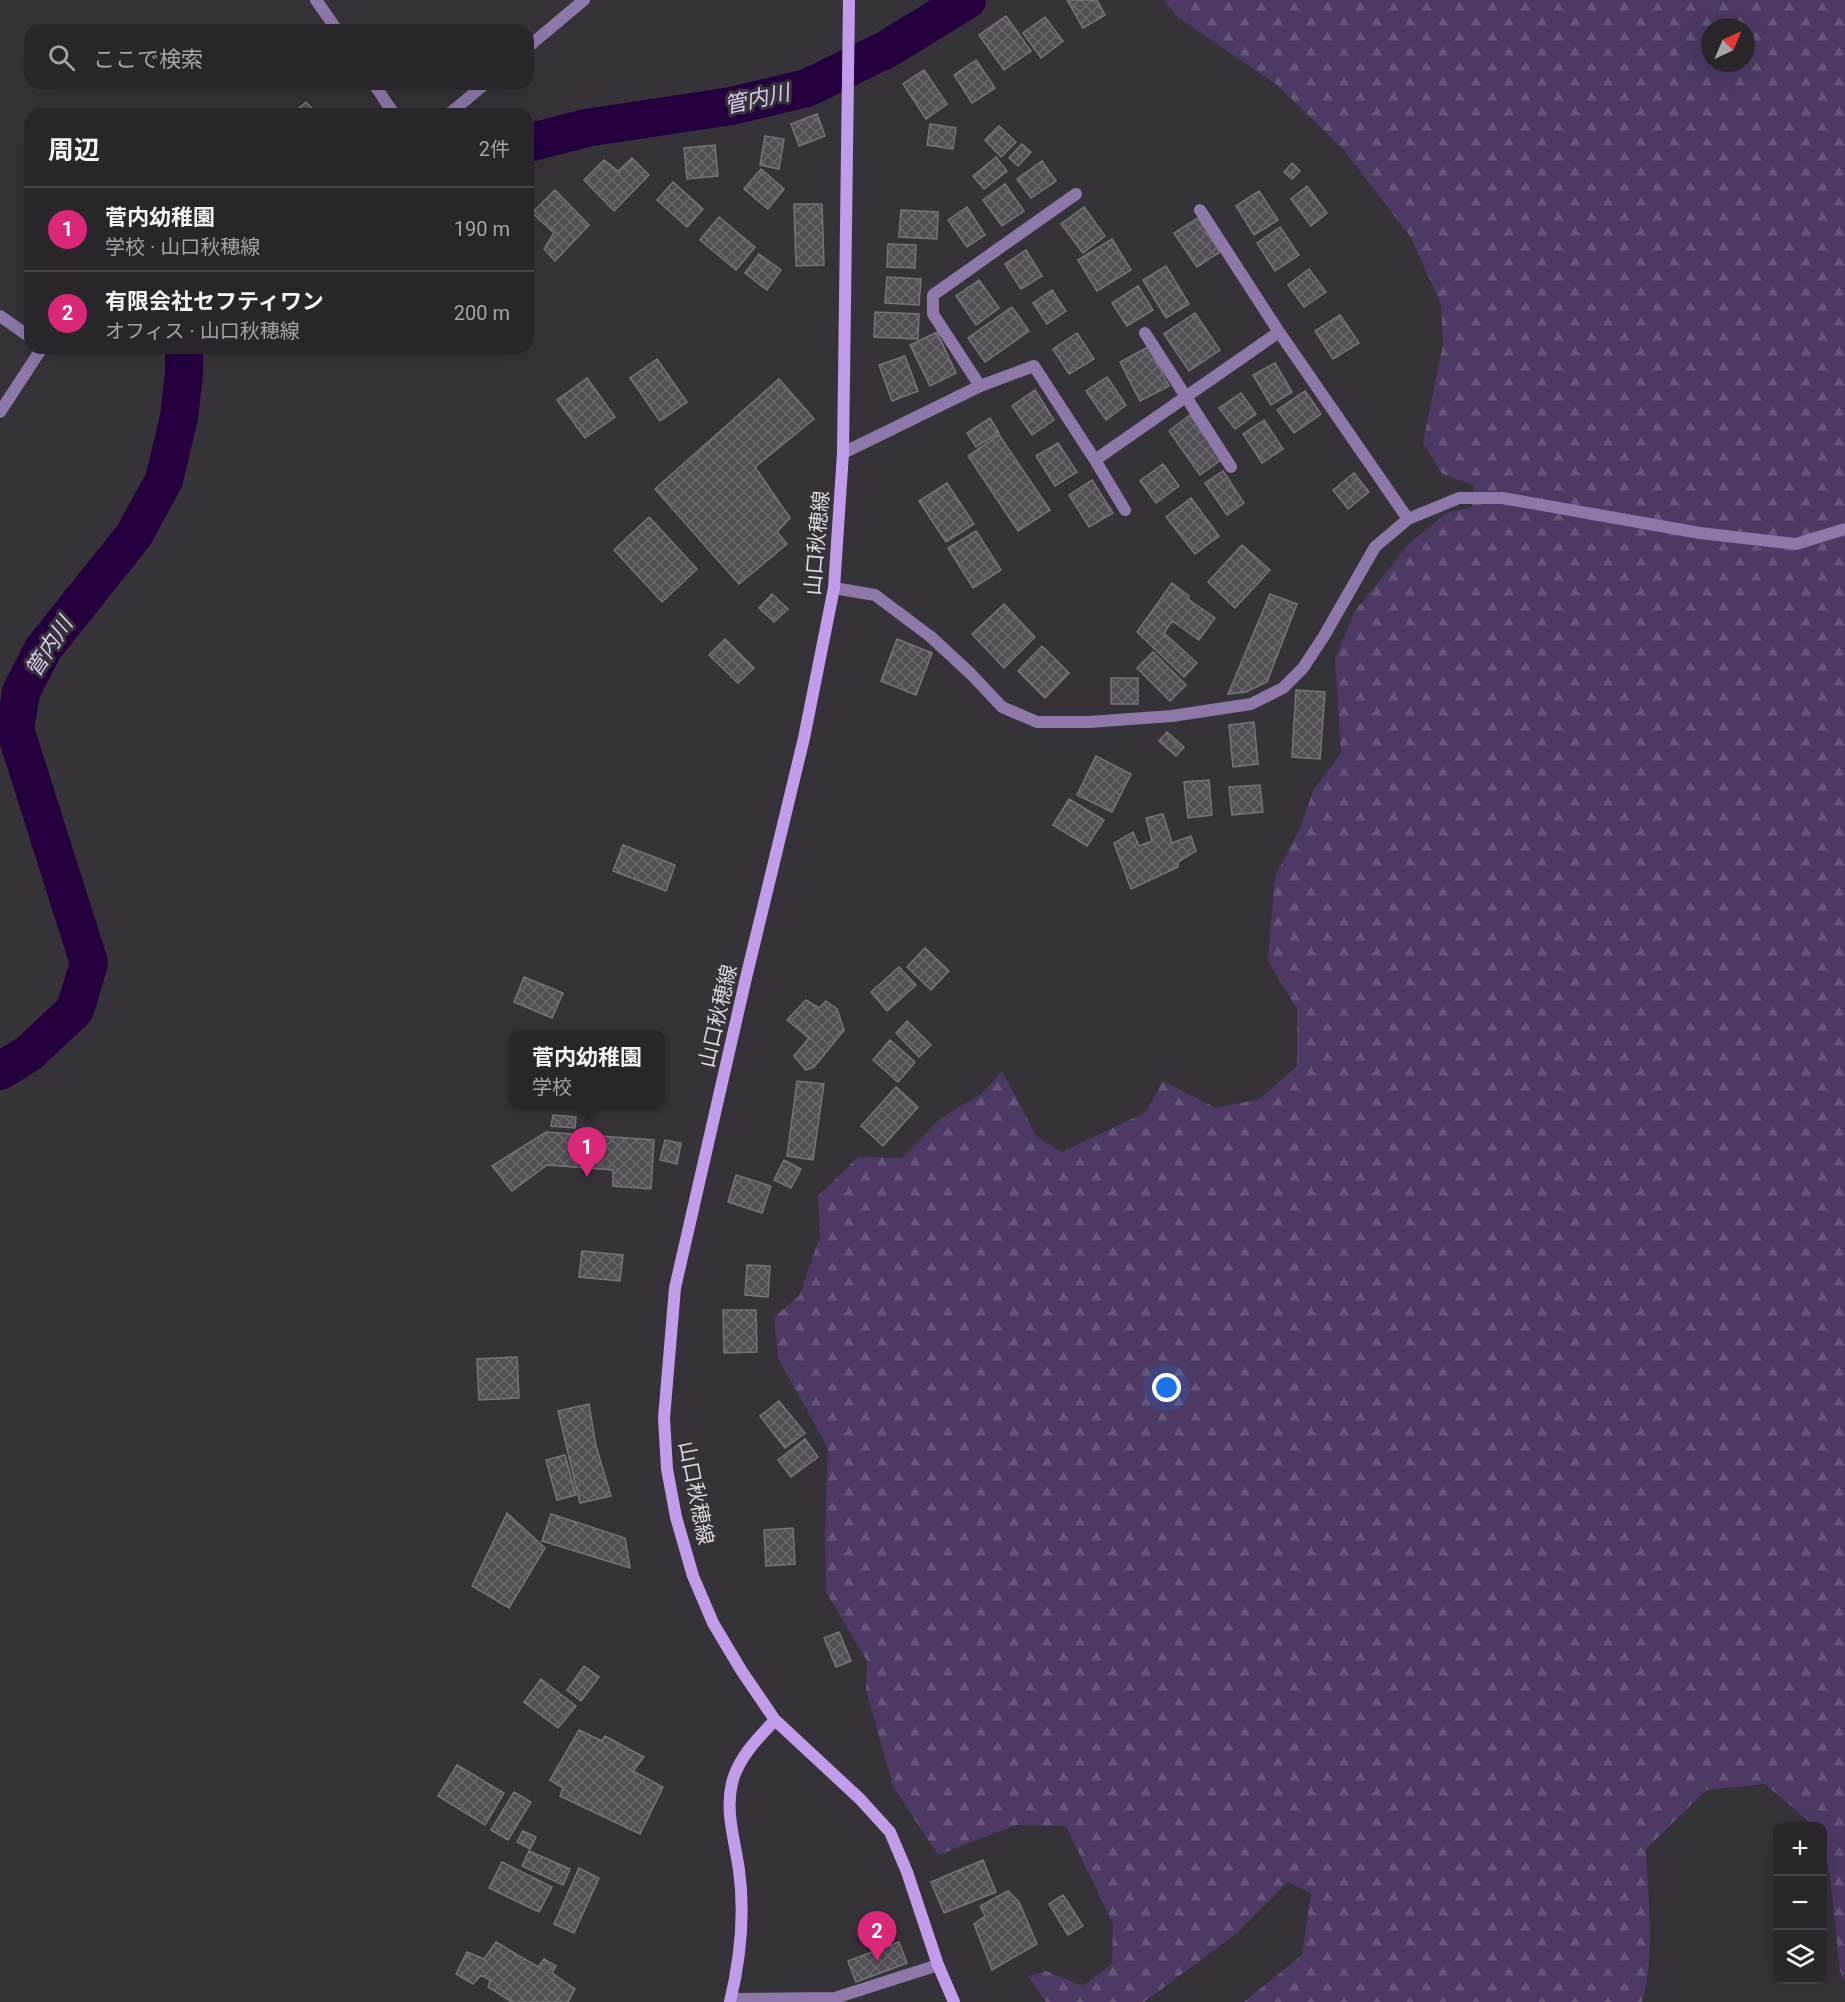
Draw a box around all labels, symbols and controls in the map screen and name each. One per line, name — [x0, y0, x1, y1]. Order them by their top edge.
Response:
north arrow — [1701, 18, 1755, 72]
search box — [24, 24, 534, 90]
icon: search — [45, 41, 78, 74]
text: ここで検索 — [93, 47, 203, 72]
water label: 管内川 — [722, 79, 794, 118]
text: 周辺 — [48, 135, 100, 165]
text: 2件 — [479, 137, 510, 161]
text: 菅内幼稚園 — [105, 205, 215, 230]
text: 1 — [62, 217, 73, 241]
text: 190 m — [454, 217, 510, 241]
text: 学校 · 山口秋穂線 — [105, 235, 260, 259]
text: 有限会社セフティワン — [105, 289, 324, 314]
text: 2 — [62, 301, 73, 325]
text: 200 m — [454, 301, 510, 325]
text: オフィス · 山口秋穂線 — [105, 319, 300, 343]
street label: 山口秋穂線 — [800, 490, 834, 596]
water label: 管内川 — [21, 611, 79, 681]
street label: 山口秋穂線 — [694, 962, 742, 1070]
popup — [509, 1030, 665, 1108]
text: 菅内幼稚園 — [532, 1045, 642, 1070]
text: 学校 — [532, 1075, 572, 1099]
pin: 1 — [568, 1128, 606, 1177]
your location — [1152, 1373, 1181, 1402]
street label: 山口秋穂線 — [674, 1439, 718, 1547]
map controls — [1773, 1822, 1827, 1984]
button: + — [1773, 1822, 1827, 1876]
button: − — [1773, 1876, 1827, 1930]
pin: 2 — [858, 1912, 896, 1961]
button: layers — [1773, 1930, 1827, 1984]

